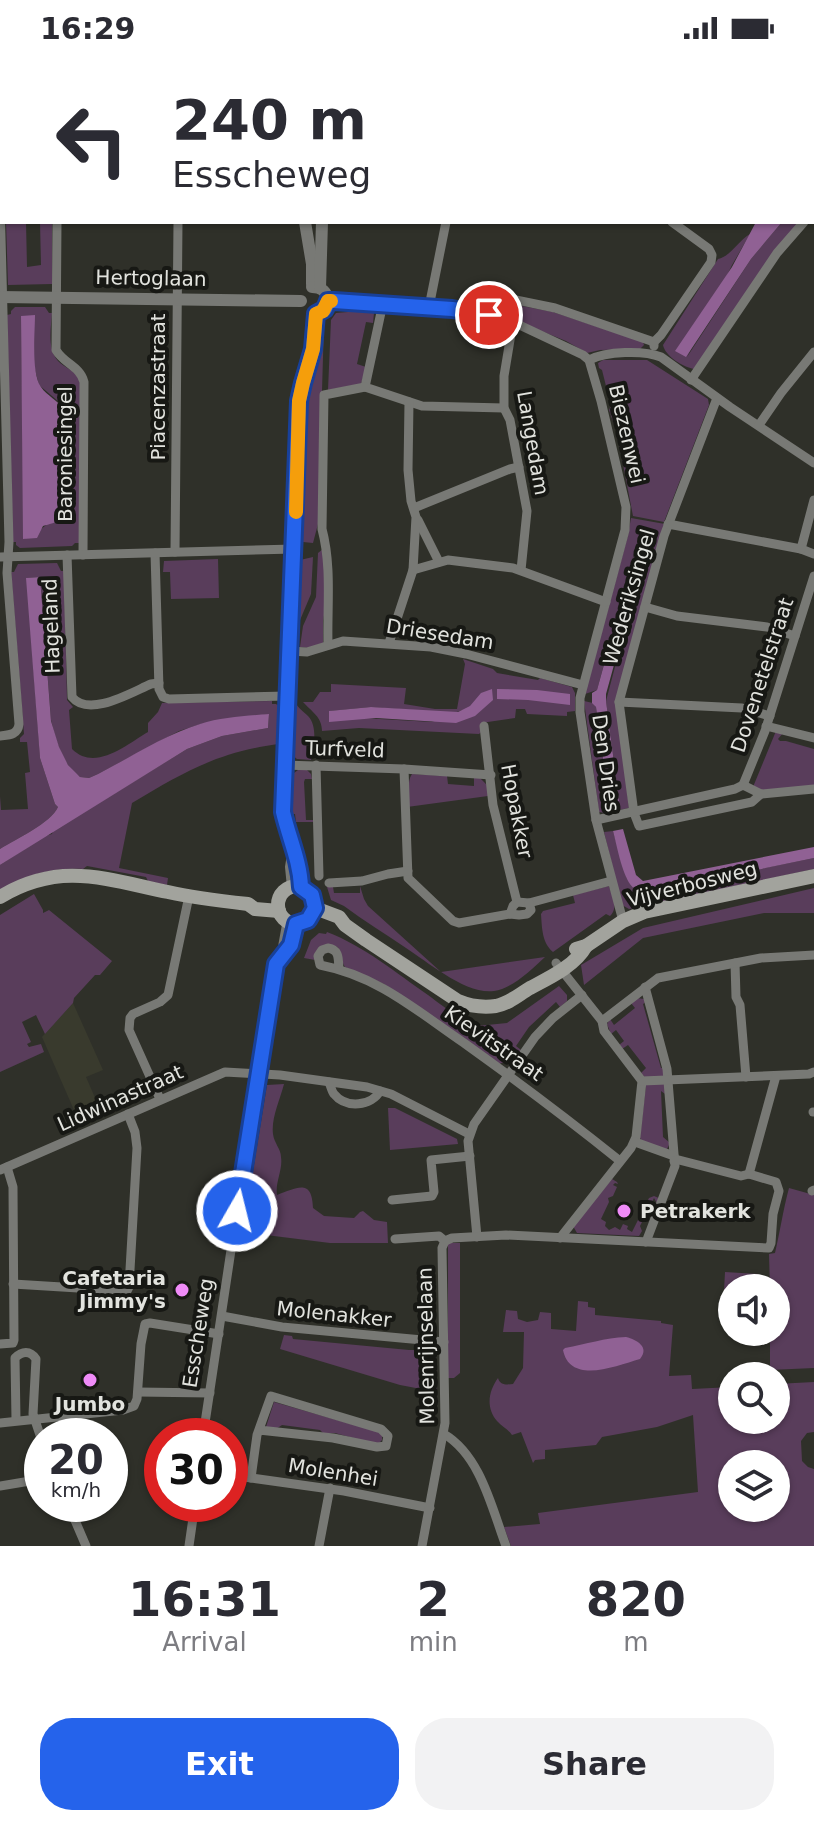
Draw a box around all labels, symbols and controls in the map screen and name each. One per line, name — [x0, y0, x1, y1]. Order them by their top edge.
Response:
text: 16:29 — [40, 11, 136, 46]
text: 240 m — [172, 87, 367, 152]
icon: left — [40, 88, 144, 192]
text: Esscheweg — [172, 154, 371, 195]
street label: Hertoglaan — [95, 265, 207, 291]
pin — [455, 281, 523, 349]
icon: arrive — [467, 293, 511, 337]
street label: Piacenzastraat — [146, 313, 170, 461]
street label: Biezenwei — [604, 382, 650, 486]
street label: Baroniesingel — [53, 386, 77, 522]
street label: Langedam — [512, 389, 554, 497]
street label: Wederiksingel — [598, 526, 660, 668]
street label: Hageland — [37, 578, 65, 674]
street label: Dovenetelstraat — [726, 594, 798, 755]
street label: Driesedam — [384, 614, 496, 654]
street label: Den Dries — [587, 712, 625, 814]
street label: Turfveld — [304, 736, 385, 762]
street label: Hopakker — [496, 762, 538, 861]
street label: Vijverbosweg — [624, 856, 760, 912]
street label: Kievitstraat — [440, 1000, 548, 1086]
street label: Lidwinastraat — [53, 1060, 187, 1136]
position arrow — [195, 1169, 279, 1253]
place label: Petrakerk — [640, 1199, 751, 1223]
marker: Petrakerk — [615, 1202, 633, 1220]
place label: Cafetaria Jimmy's — [62, 1266, 166, 1313]
street label: Molenrijnselaan — [413, 1267, 439, 1425]
map controls — [718, 1274, 790, 1522]
button: sound — [718, 1274, 790, 1346]
street label: Esscheweg — [177, 1276, 219, 1390]
marker: Cafetaria Jimmy's — [173, 1281, 191, 1299]
street label: Molenakker — [275, 1296, 393, 1332]
button: search — [718, 1362, 790, 1434]
marker: Jumbo — [81, 1371, 99, 1389]
place label: Jumbo — [53, 1392, 125, 1416]
speed limit sign: 30 — [144, 1418, 248, 1522]
text: 20 — [48, 1437, 104, 1483]
button: layers — [718, 1450, 790, 1522]
street label: Molenhei — [286, 1453, 380, 1491]
text: km/h — [51, 1478, 101, 1502]
text: 16:31 — [128, 1571, 281, 1627]
text: 2 — [417, 1571, 450, 1627]
text: 820 — [586, 1571, 686, 1627]
text: Arrival — [162, 1627, 247, 1657]
text: min — [409, 1627, 458, 1657]
text: m — [623, 1627, 649, 1657]
button: Exit — [40, 1718, 399, 1810]
button: Share — [415, 1718, 774, 1810]

